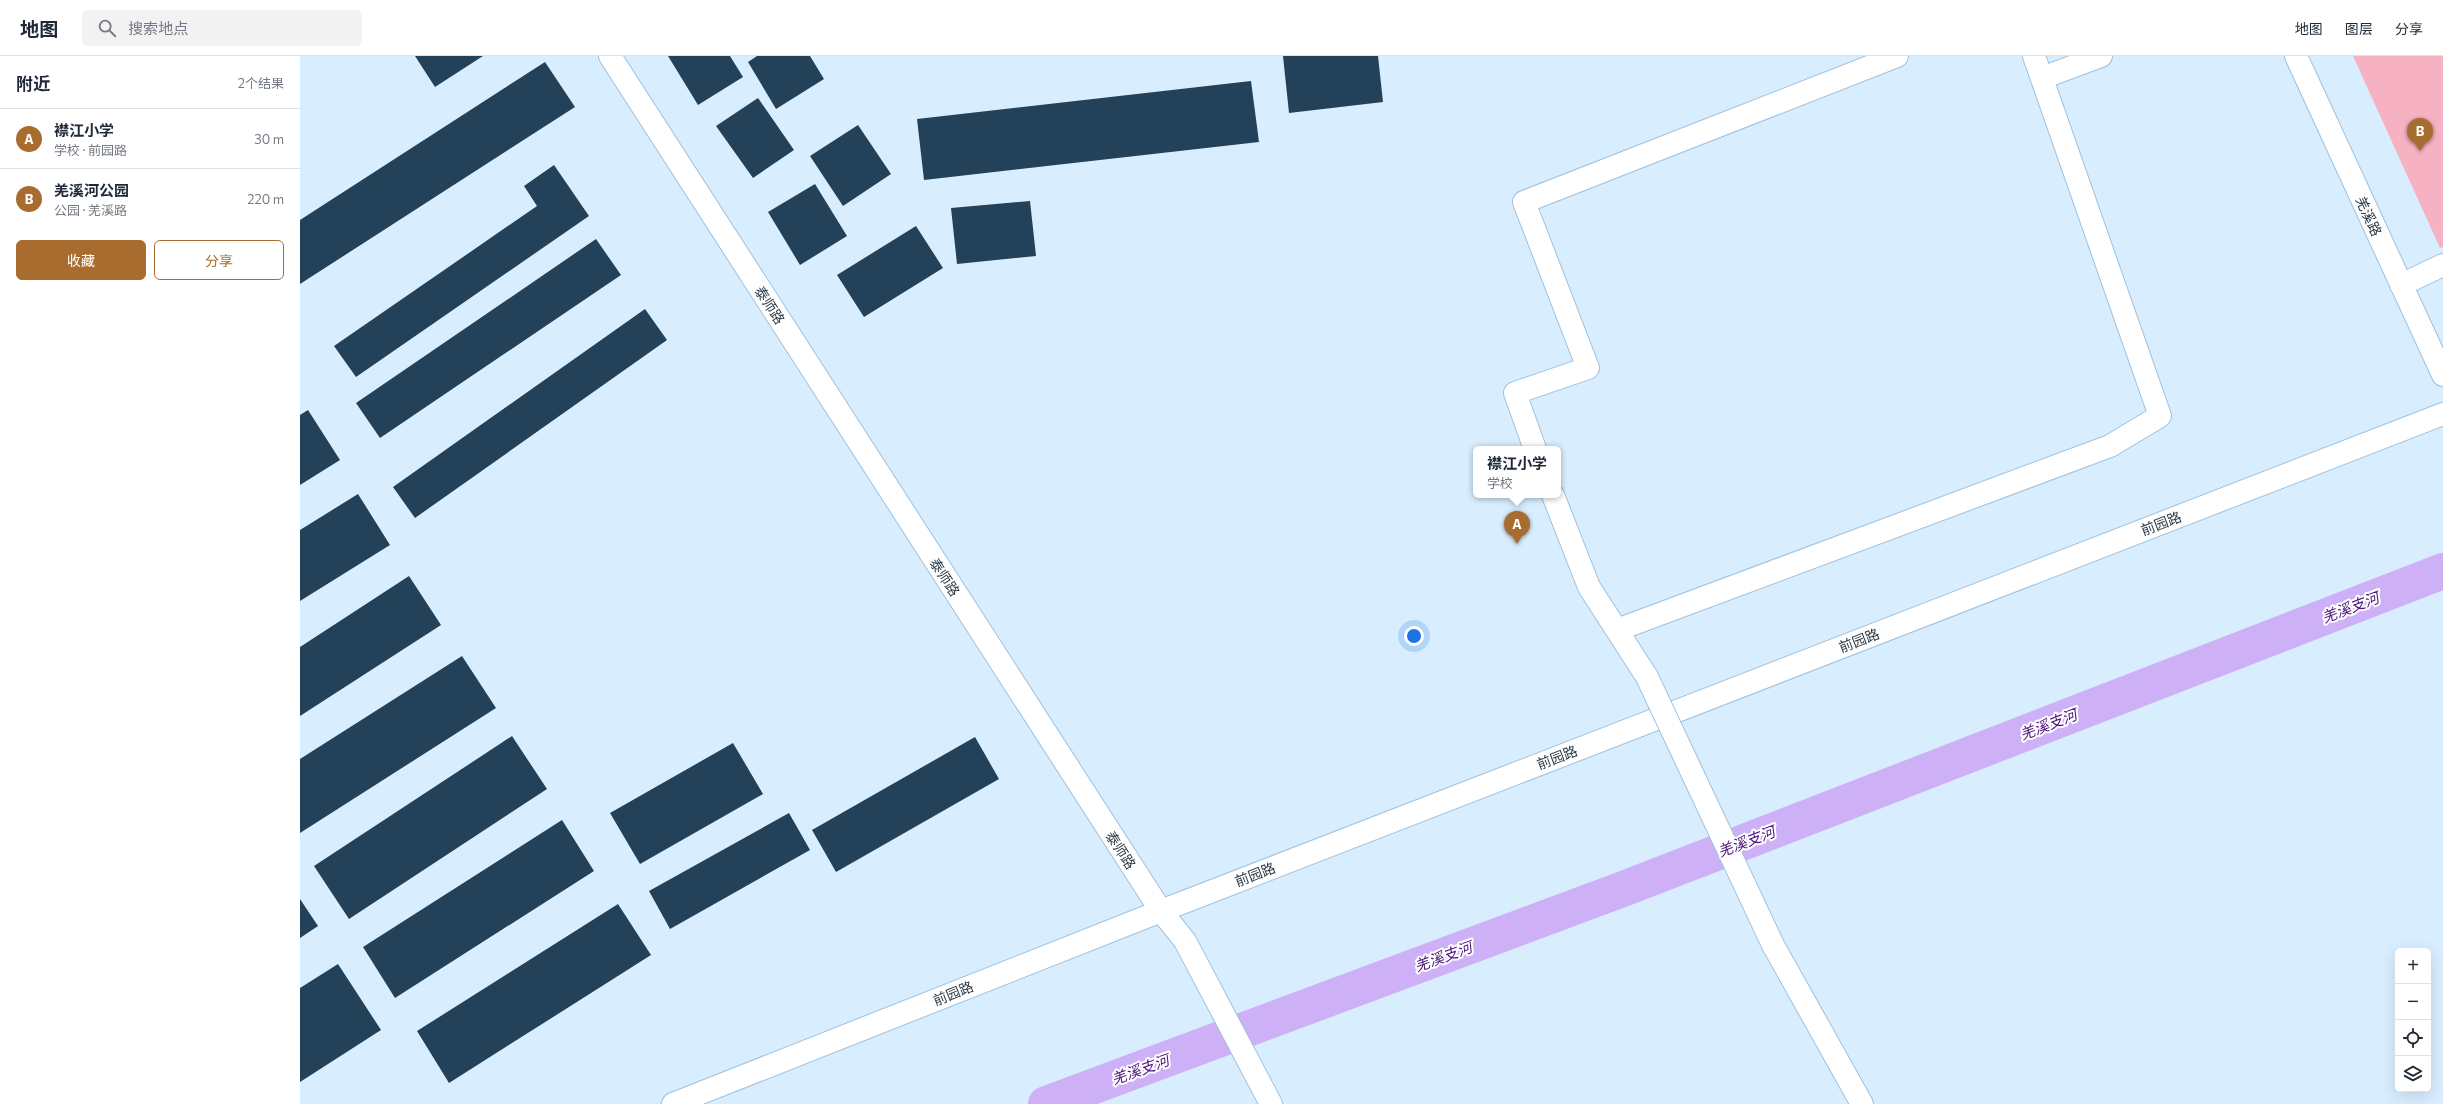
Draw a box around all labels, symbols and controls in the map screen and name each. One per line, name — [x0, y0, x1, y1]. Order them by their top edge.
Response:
search box — [82, 10, 362, 46]
text: 地图 — [20, 17, 58, 40]
icon: search — [96, 17, 118, 39]
text: 搜索地点 — [128, 19, 188, 37]
text: 地图 — [2295, 20, 2323, 37]
text: 图层 — [2345, 20, 2373, 37]
text: 分享 — [2395, 20, 2423, 37]
text: 附近 — [16, 73, 50, 94]
text: 2个结果 — [238, 75, 284, 91]
pin: B — [2407, 118, 2433, 151]
text: 襟江小学 — [54, 121, 114, 139]
text: A — [24, 131, 34, 147]
text: 30 m — [254, 131, 284, 147]
text: 学校 · 前园路 — [54, 142, 127, 158]
text: 羌溪河公园 — [54, 181, 129, 199]
text: B — [25, 191, 33, 207]
text: 220 m — [247, 191, 284, 207]
street label: 羌溪路 — [2352, 193, 2386, 239]
text: 公园 · 羌溪路 — [54, 202, 127, 218]
button: 收藏 — [16, 240, 146, 280]
button: 分享 — [154, 240, 284, 280]
street label: 泰师路 — [751, 283, 789, 327]
popup — [1473, 446, 1561, 498]
text: 襟江小学 — [1487, 454, 1547, 472]
text: 学校 — [1487, 475, 1513, 491]
street label: 前园路 — [2138, 508, 2184, 538]
pin: A — [1504, 511, 1530, 544]
street label: 泰师路 — [926, 555, 964, 599]
water label: 羌溪支河 — [2319, 587, 2384, 626]
street label: 前园路 — [1836, 625, 1882, 655]
your location — [1404, 626, 1424, 646]
water label: 羌溪支河 — [2017, 704, 2082, 743]
street label: 前园路 — [1534, 742, 1580, 772]
water label: 羌溪支河 — [1715, 821, 1780, 860]
street label: 泰师路 — [1102, 828, 1140, 872]
street label: 前园路 — [1232, 859, 1278, 889]
water label: 羌溪支河 — [1412, 936, 1477, 975]
map controls — [2395, 948, 2431, 1092]
button: + — [2395, 948, 2431, 984]
street label: 前园路 — [930, 977, 976, 1009]
button: − — [2395, 984, 2431, 1020]
button: locate — [2395, 1020, 2431, 1056]
water label: 羌溪支河 — [1109, 1049, 1174, 1088]
button: layers — [2395, 1056, 2431, 1092]

